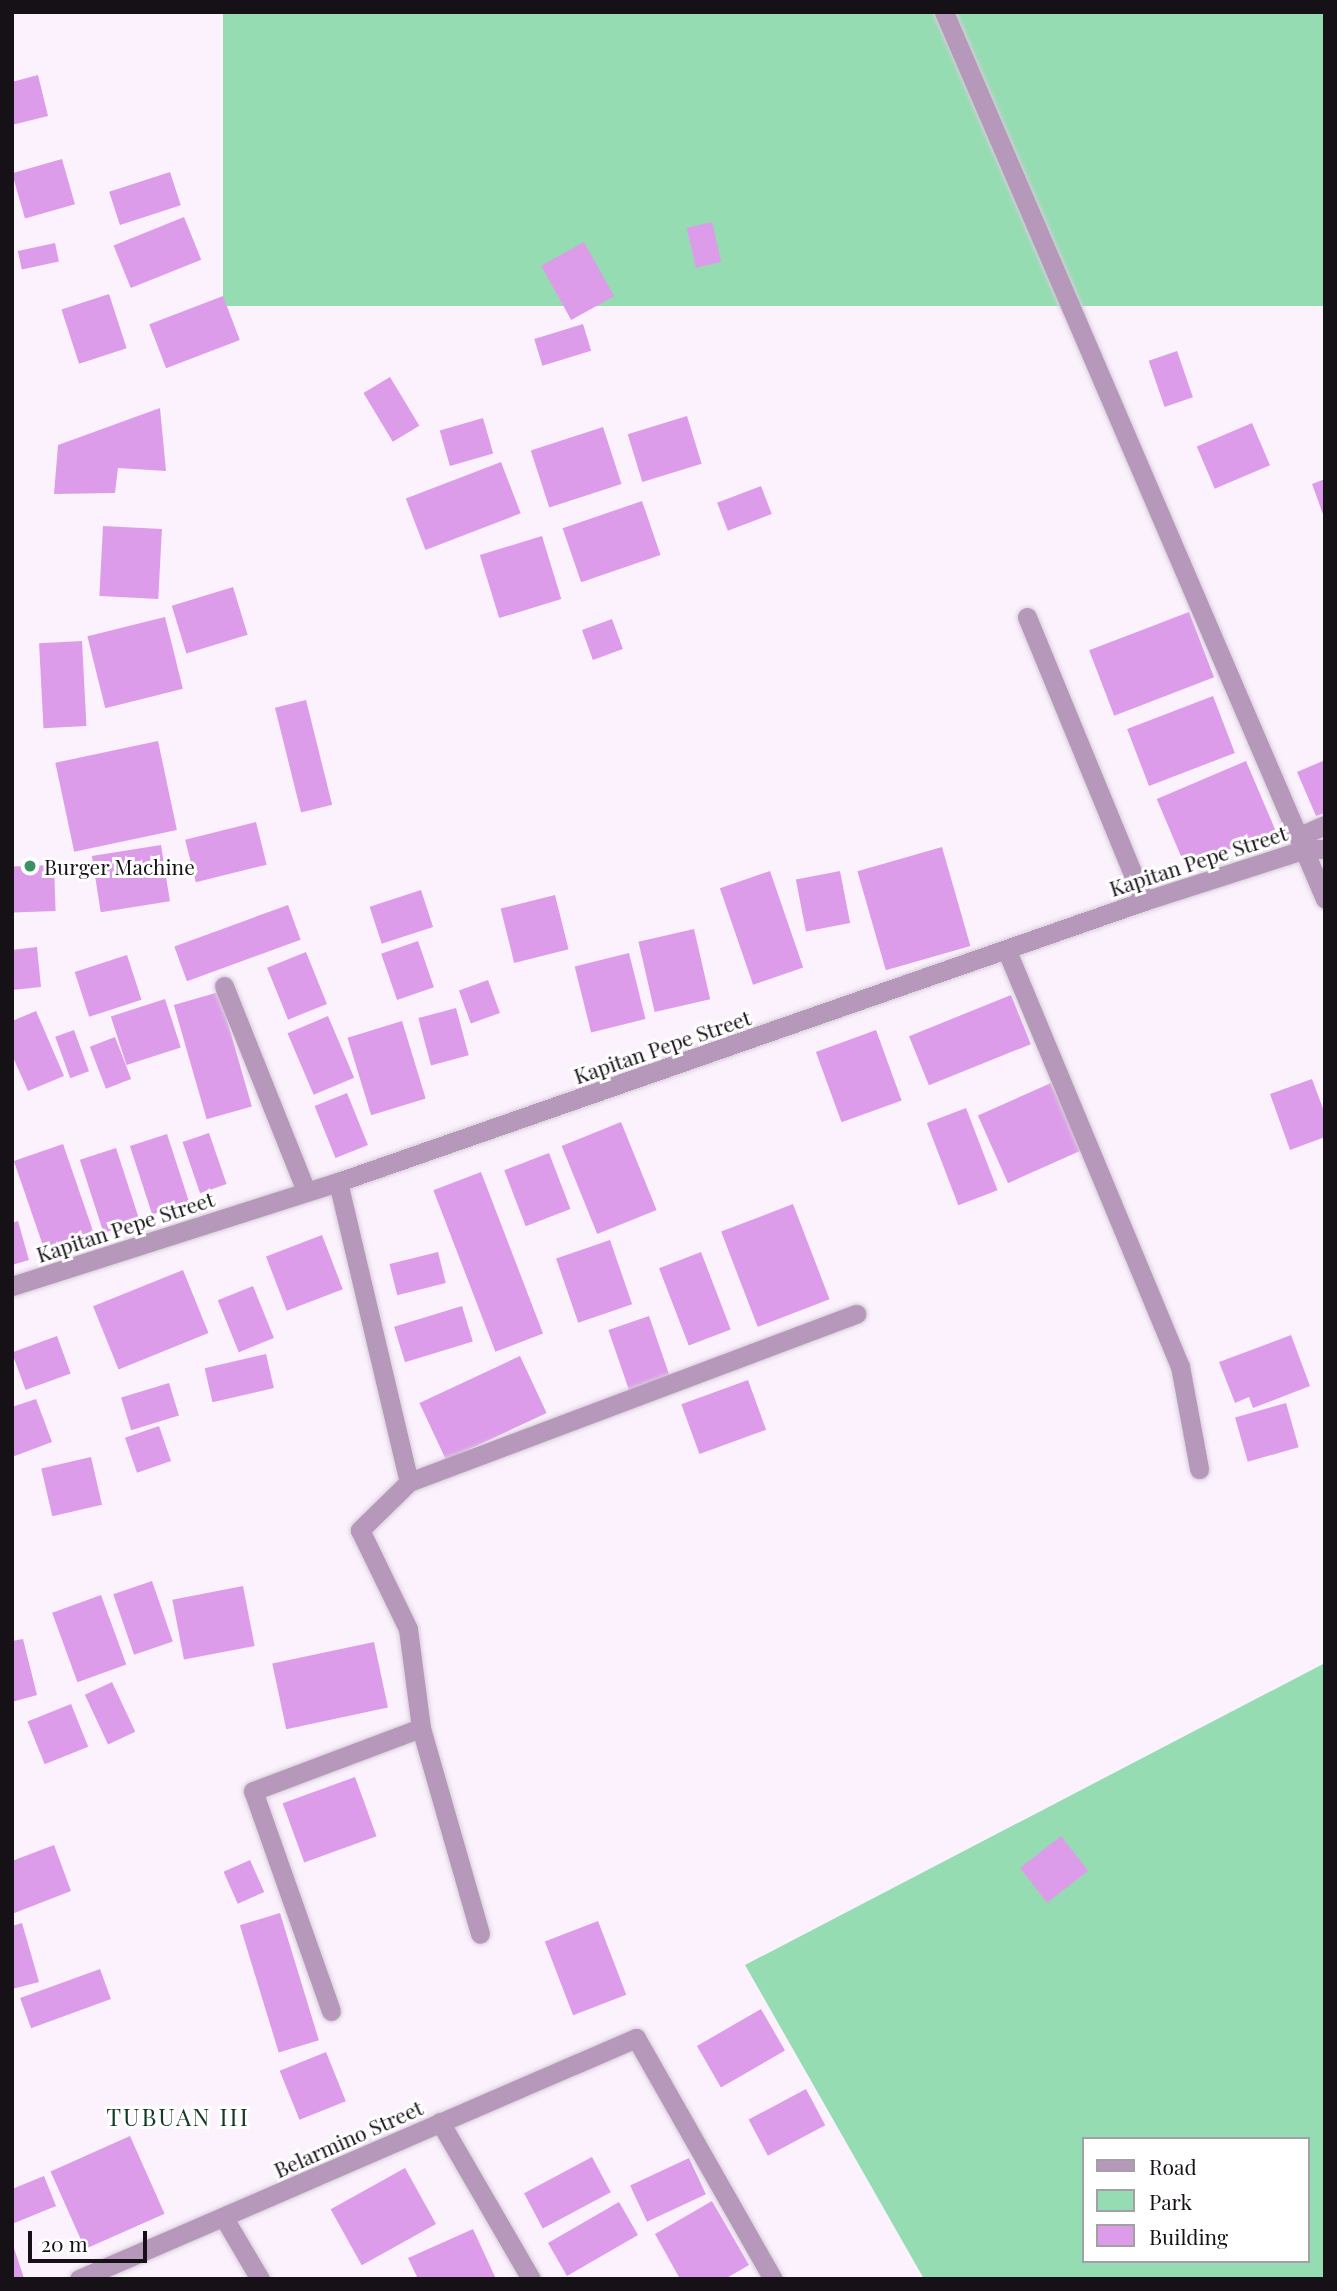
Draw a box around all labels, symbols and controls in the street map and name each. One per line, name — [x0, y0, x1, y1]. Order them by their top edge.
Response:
street label: Kapitan Pepe Street — [1106, 819, 1290, 901]
place label: Burger Machine — [44, 853, 195, 879]
marker: Burger Machine — [22, 858, 38, 874]
street label: Kapitan Pepe Street — [570, 1004, 754, 1088]
street label: Kapitan Pepe Street — [33, 1185, 217, 1267]
street label: Belarmino Street — [270, 2094, 426, 2182]
district label: TUBUAN III — [107, 2103, 249, 2131]
legend — [1082, 2137, 1309, 2263]
text: Road — [1149, 2152, 1197, 2180]
text: Park — [1149, 2187, 1192, 2215]
scale bar — [32, 2218, 150, 2262]
text: Building — [1149, 2222, 1228, 2250]
text: 20 m — [41, 2229, 88, 2257]

